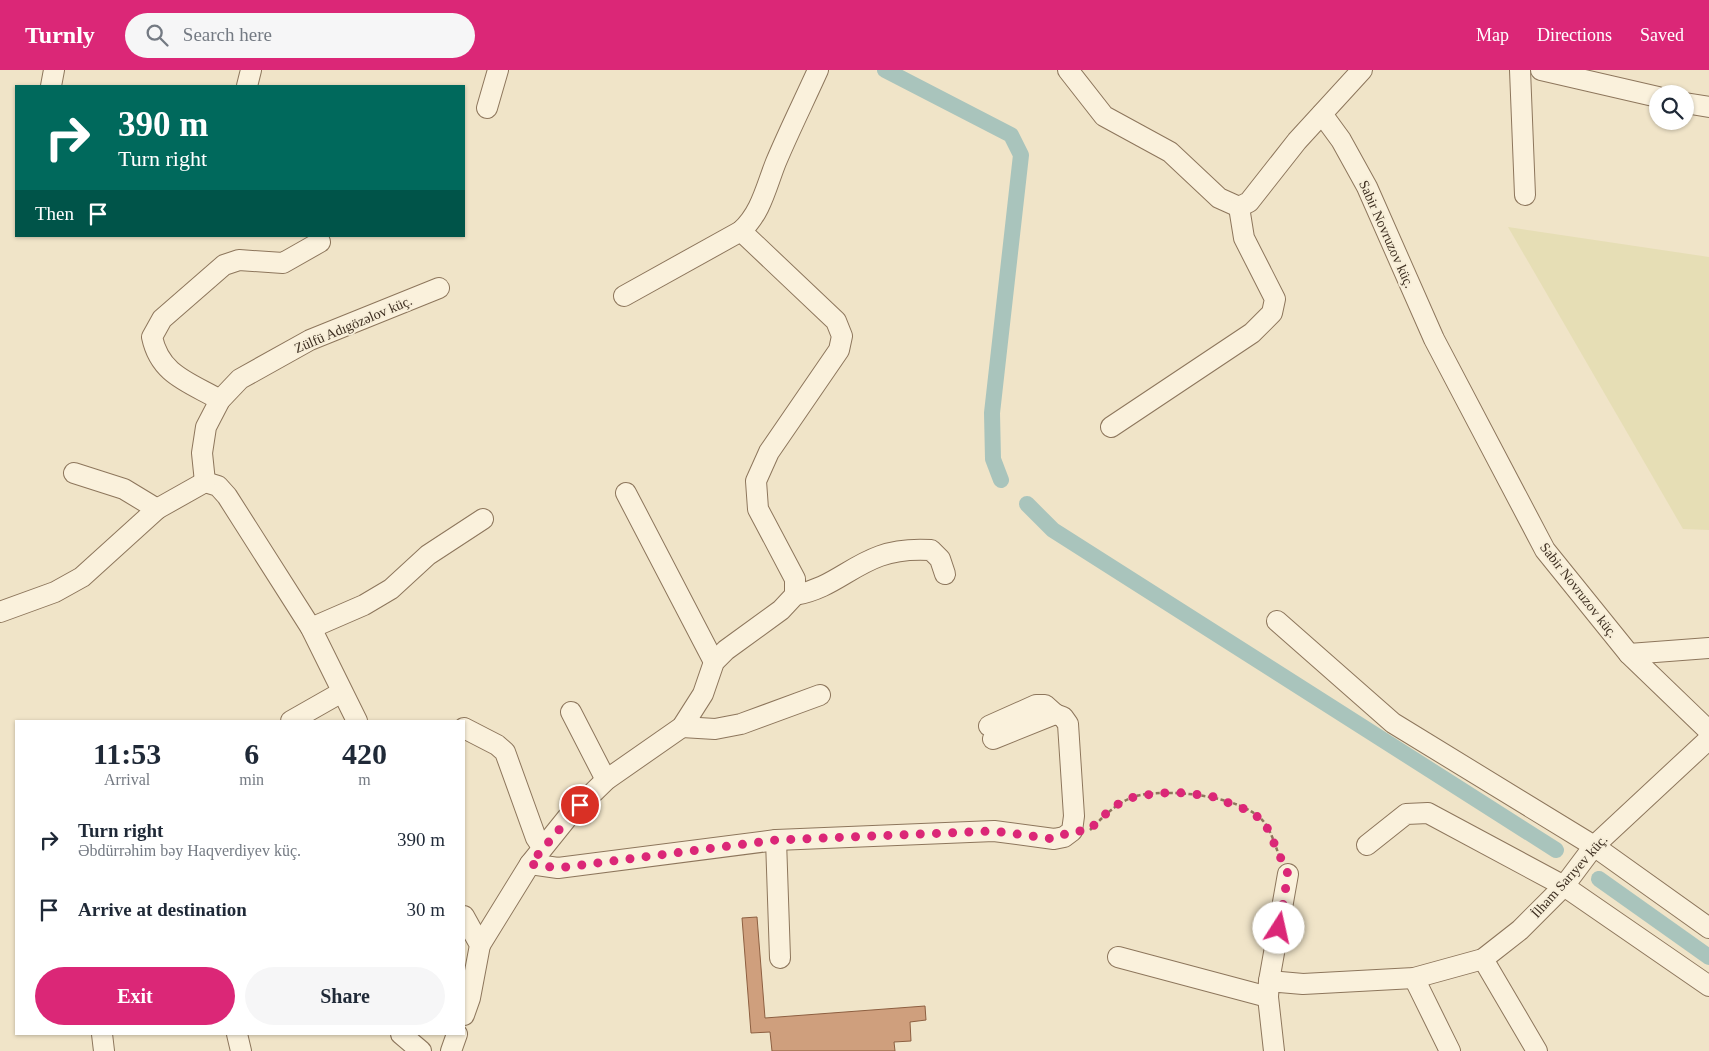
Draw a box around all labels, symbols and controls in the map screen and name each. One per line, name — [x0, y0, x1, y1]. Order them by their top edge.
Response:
search box — [125, 13, 475, 58]
icon: search — [143, 21, 171, 49]
text: Turnly — [25, 22, 95, 48]
text: Search here — [183, 24, 272, 45]
text: Map — [1476, 25, 1509, 45]
text: Directions — [1537, 25, 1612, 45]
text: Saved — [1640, 25, 1684, 45]
map controls — [1649, 85, 1694, 130]
button: search — [1649, 85, 1694, 130]
icon: right — [35, 105, 100, 170]
text: 390 m — [118, 105, 208, 144]
text: Turn right — [118, 146, 207, 171]
street label: Sabir Novruzov küç. — [1356, 178, 1417, 290]
icon: arrive — [84, 200, 112, 228]
text: Then — [35, 203, 74, 224]
street label: Zülfü Adıgözəlov küç. — [292, 293, 414, 356]
street label: Sabir Novruzov küç. — [1537, 540, 1620, 641]
text: 11:53 — [93, 737, 161, 770]
text: 6 — [244, 737, 259, 770]
text: 420 — [342, 737, 387, 770]
text: Arrival — [104, 771, 150, 788]
text: min — [239, 771, 264, 788]
text: m — [358, 771, 371, 788]
pin — [559, 784, 601, 826]
icon: arrive — [566, 791, 594, 819]
text: Turn right — [78, 820, 163, 841]
icon: right — [35, 826, 63, 854]
text: 390 m — [397, 829, 445, 850]
street label: İlham Sarıyev küç. — [1528, 832, 1610, 921]
text: Əbdürrəhim bəy Haqverdiyev küç. — [78, 842, 301, 859]
icon: arrive — [35, 896, 63, 924]
text: Arrive at destination — [78, 899, 247, 920]
text: 30 m — [406, 899, 445, 920]
position arrow — [1252, 901, 1304, 953]
button: Exit — [35, 967, 235, 1025]
button: Share — [245, 967, 445, 1025]

